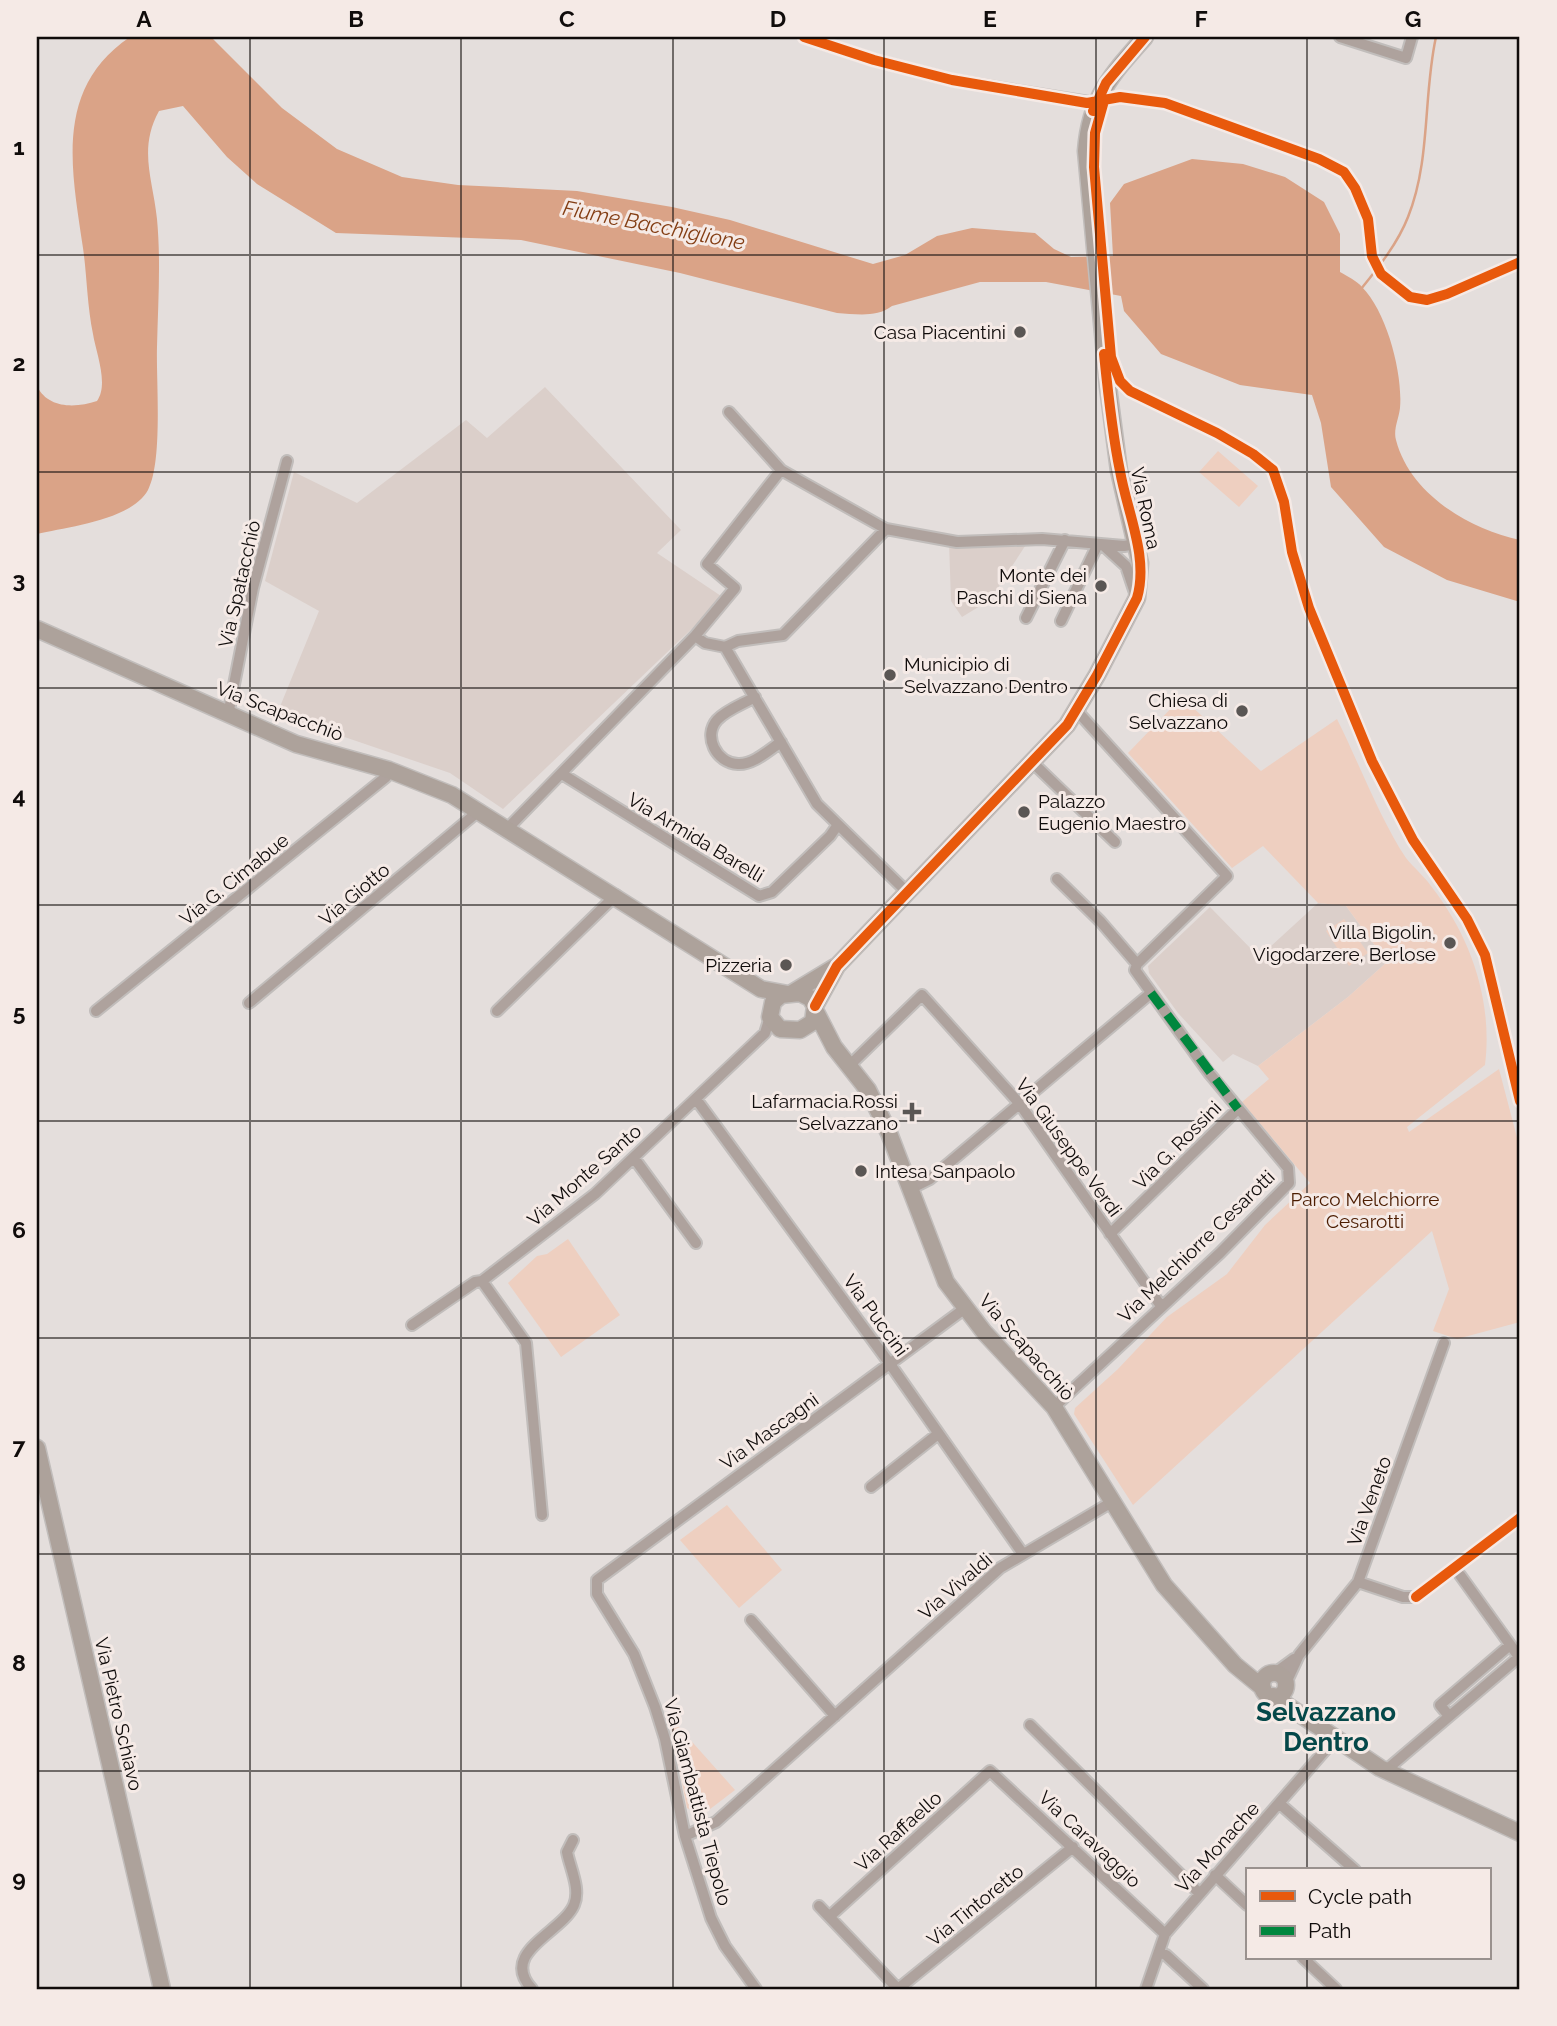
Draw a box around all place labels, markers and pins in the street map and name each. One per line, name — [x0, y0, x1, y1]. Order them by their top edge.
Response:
place label: Casa Piacentini — [874, 321, 1006, 343]
marker: Casa Piacentini — [1012, 324, 1028, 340]
place label: Monte dei Paschi di Siena — [956, 564, 1087, 608]
marker: Monte dei Paschi di Siena — [1093, 578, 1109, 594]
place label: Municipio di Selvazzano Dentro — [904, 653, 1068, 697]
marker: Municipio di Selvazzano Dentro — [882, 667, 898, 683]
place label: Chiesa di Selvazzano — [1129, 689, 1228, 733]
marker: Chiesa di Selvazzano — [1234, 703, 1250, 719]
place label: Palazzo Eugenio Maestro — [1038, 790, 1186, 834]
marker: Palazzo Eugenio Maestro — [1016, 804, 1032, 820]
place label: Villa Bigolin, Vigodarzere, Berlose — [1253, 921, 1436, 965]
marker: Villa Bigolin, Vigodarzere, Berlose — [1442, 935, 1458, 951]
place label: Pizzeria — [705, 954, 772, 976]
marker: Pizzeria — [778, 957, 794, 973]
place label: Lafarmacia.Rossi Selvazzano — [751, 1090, 898, 1134]
marker: Lafarmacia.Rossi Selvazzano — [904, 1104, 920, 1120]
place label: Intesa Sanpaolo — [875, 1160, 1015, 1182]
marker: Intesa Sanpaolo — [853, 1163, 869, 1179]

